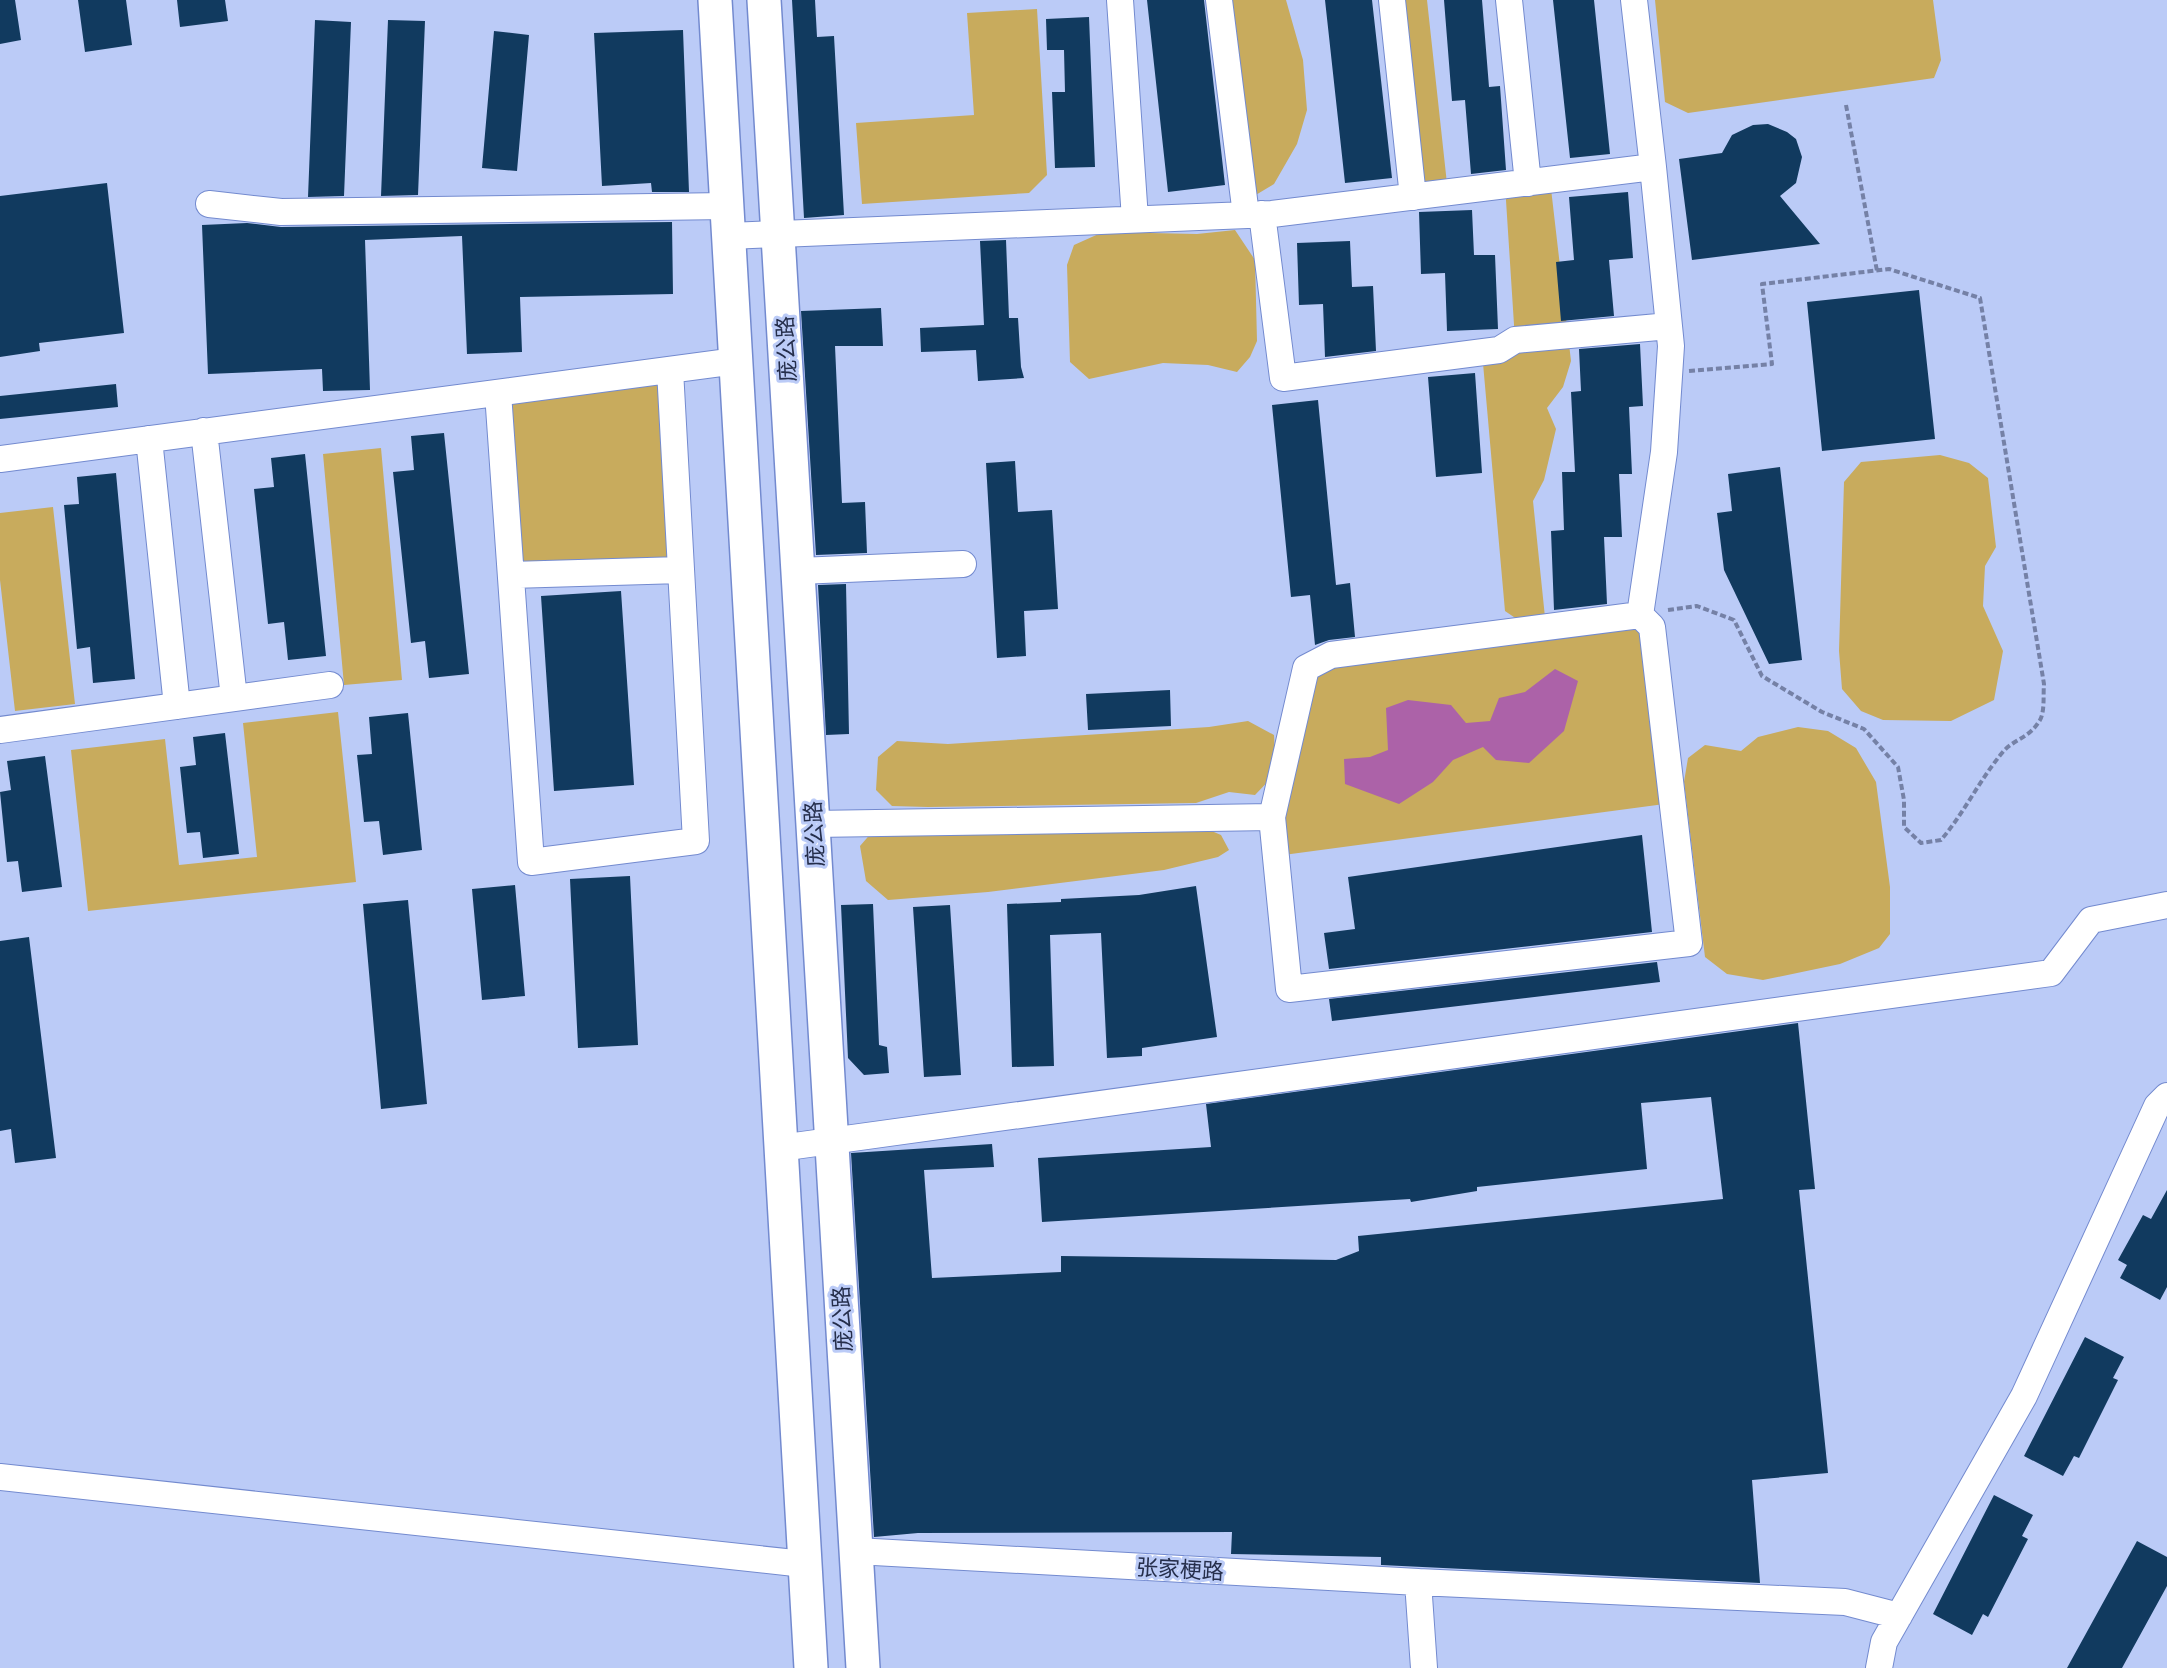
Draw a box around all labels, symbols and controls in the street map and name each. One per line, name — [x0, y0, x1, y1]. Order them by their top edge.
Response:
street label: 庞公路 — [772, 315, 803, 383]
street label: 庞公路 — [800, 800, 831, 868]
street label: 庞公路 — [828, 1285, 859, 1353]
street label: 张家梗路 — [1135, 1555, 1225, 1586]

